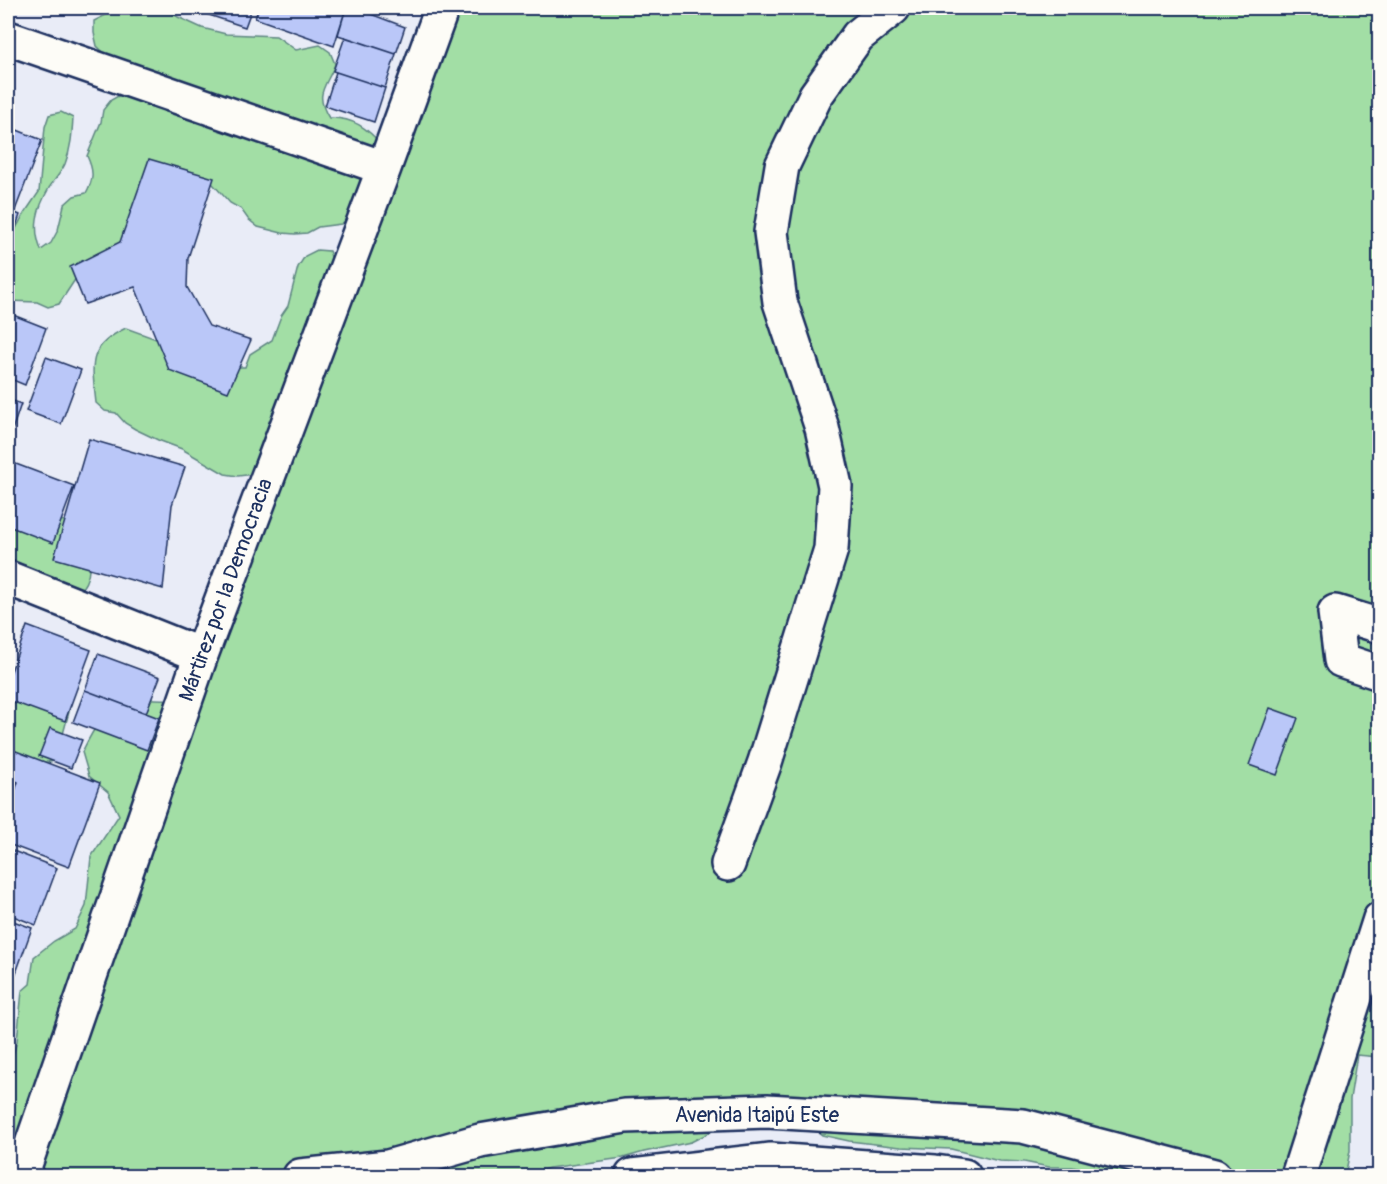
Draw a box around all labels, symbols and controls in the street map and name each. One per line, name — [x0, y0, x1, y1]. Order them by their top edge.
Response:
street label: Mártirez por la Democracia — [173, 475, 279, 705]
street label: Avenida Itaipú Este — [675, 1102, 840, 1129]

